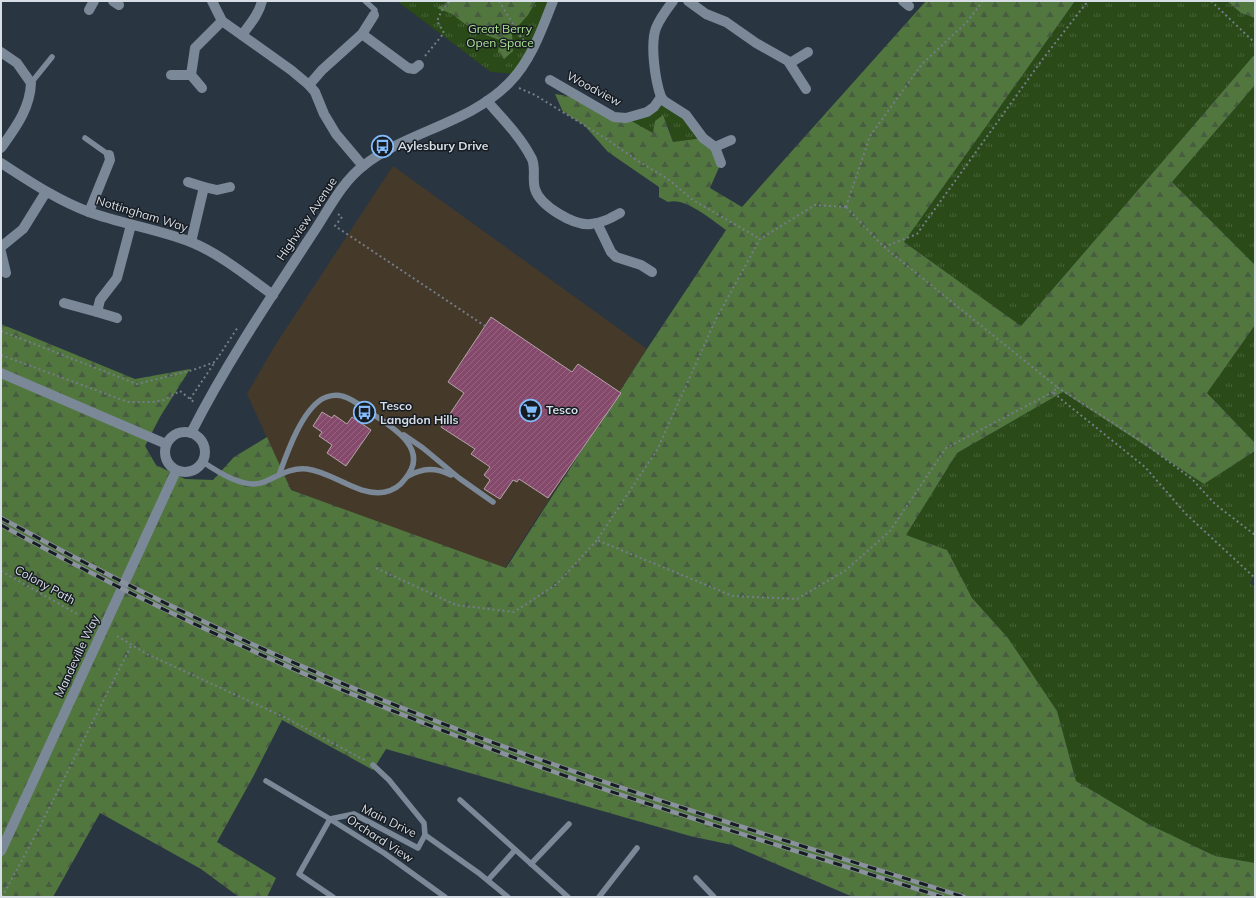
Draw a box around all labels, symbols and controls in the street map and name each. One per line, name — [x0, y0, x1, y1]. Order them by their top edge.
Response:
park label: Great Berry Open Space — [466, 21, 534, 50]
street label: Woodview — [564, 68, 625, 109]
bus stop icon: Aylesbury Drive — [370, 133, 396, 159]
place label: Aylesbury Drive — [398, 138, 489, 153]
street label: Highview Avenue — [273, 174, 340, 263]
street label: Nottingham Way — [94, 192, 190, 235]
supermarket icon: Tesco — [518, 397, 544, 423]
place label: Tesco Langdon Hills — [380, 398, 459, 427]
bus stop icon: Tesco Langdon Hills — [352, 400, 378, 426]
place label: Tesco — [546, 402, 578, 417]
street label: Colony Path — [12, 562, 78, 607]
street label: Mandeville Way — [51, 612, 102, 699]
street label: Main Drive — [359, 801, 419, 840]
street label: Orchard View — [344, 811, 417, 866]

